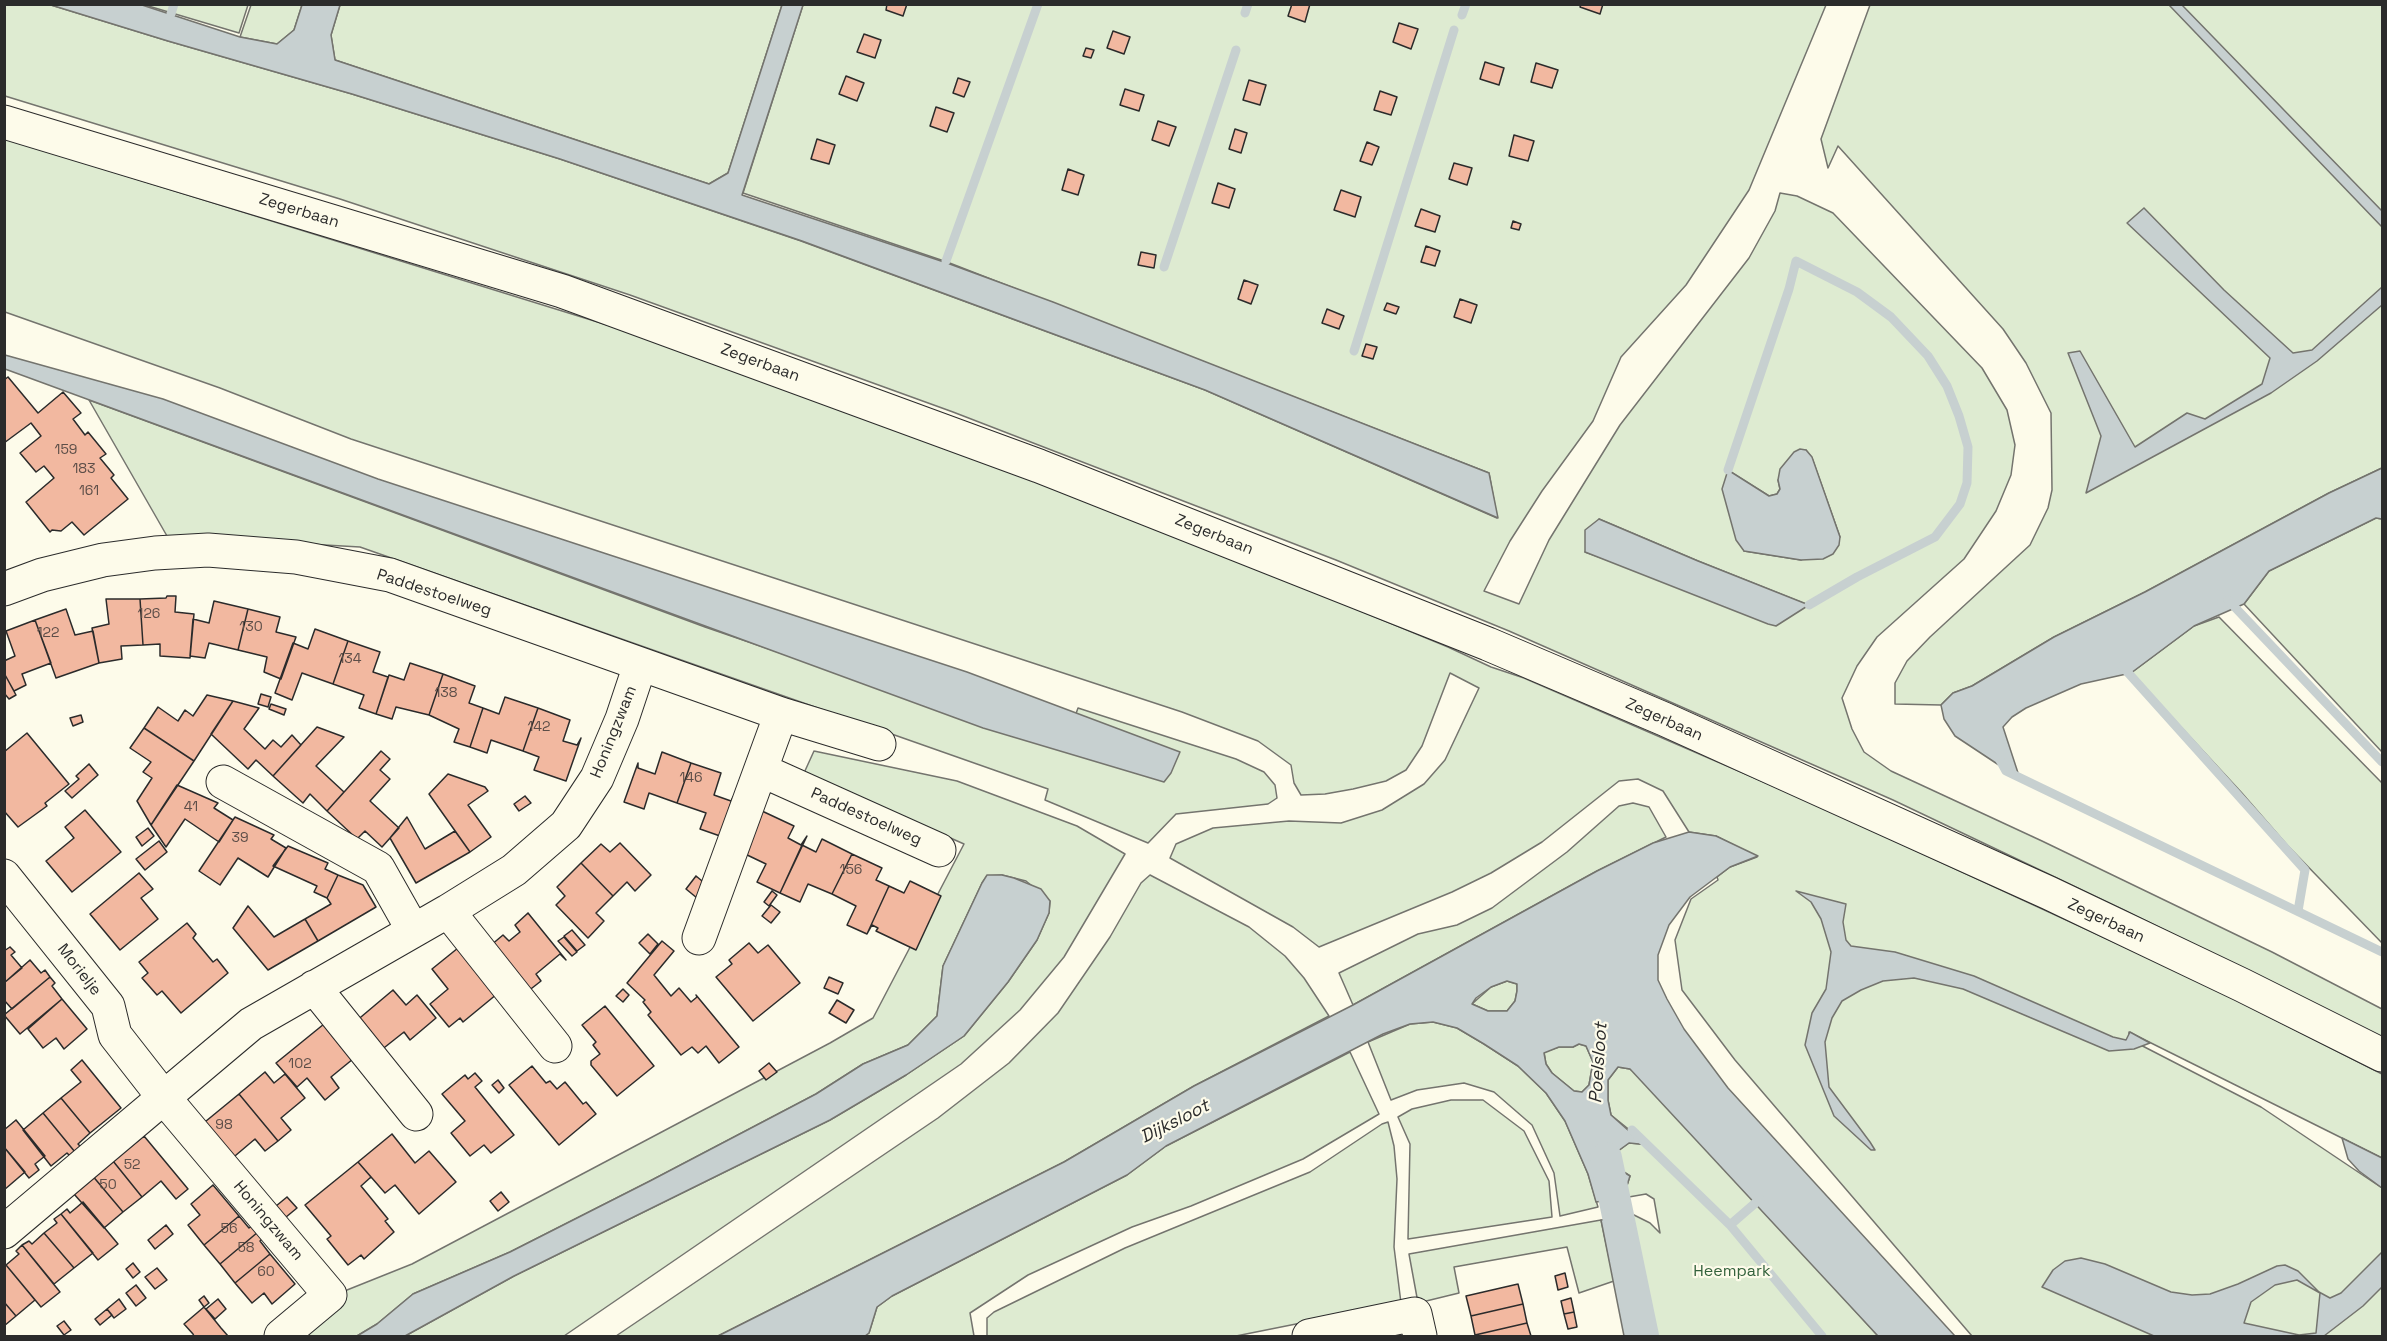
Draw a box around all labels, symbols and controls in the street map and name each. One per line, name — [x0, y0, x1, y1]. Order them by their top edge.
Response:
street label: Zegerbaan — [257, 190, 341, 232]
street label: Zegerbaan — [718, 340, 802, 386]
house number: 159 — [55, 442, 77, 458]
house number: 183 — [72, 461, 96, 477]
house number: 161 — [79, 483, 99, 499]
street label: Zegerbaan — [1172, 511, 1256, 559]
street label: Paddestoelweg — [374, 565, 494, 621]
house number: 126 — [138, 606, 160, 622]
house number: 130 — [239, 619, 263, 635]
house number: 122 — [37, 625, 59, 641]
house number: 134 — [338, 651, 362, 667]
street label: Honingzwam — [587, 683, 641, 781]
house number: 138 — [434, 685, 458, 701]
street label: Zegerbaan — [1622, 694, 1706, 746]
house number: 142 — [527, 719, 551, 735]
house number: 146 — [679, 770, 703, 786]
street label: Paddestoelweg — [808, 784, 924, 850]
house number: 41 — [184, 799, 198, 815]
house number: 39 — [231, 830, 249, 846]
house number: 156 — [840, 862, 862, 878]
street label: Zegerbaan — [2064, 895, 2148, 947]
street label: Morielje — [53, 940, 105, 1000]
water label: Poelsloot — [1585, 1022, 1613, 1104]
house number: 102 — [288, 1056, 312, 1072]
water label: Dijksloot — [1137, 1096, 1213, 1148]
house number: 98 — [215, 1117, 233, 1133]
house number: 52 — [124, 1157, 140, 1173]
house number: 50 — [99, 1177, 117, 1193]
street label: Honingzwam — [229, 1177, 307, 1265]
house number: 56 — [221, 1221, 237, 1237]
house number: 58 — [237, 1240, 255, 1256]
park label: Heempark — [1693, 1262, 1771, 1282]
house number: 60 — [257, 1264, 275, 1280]

